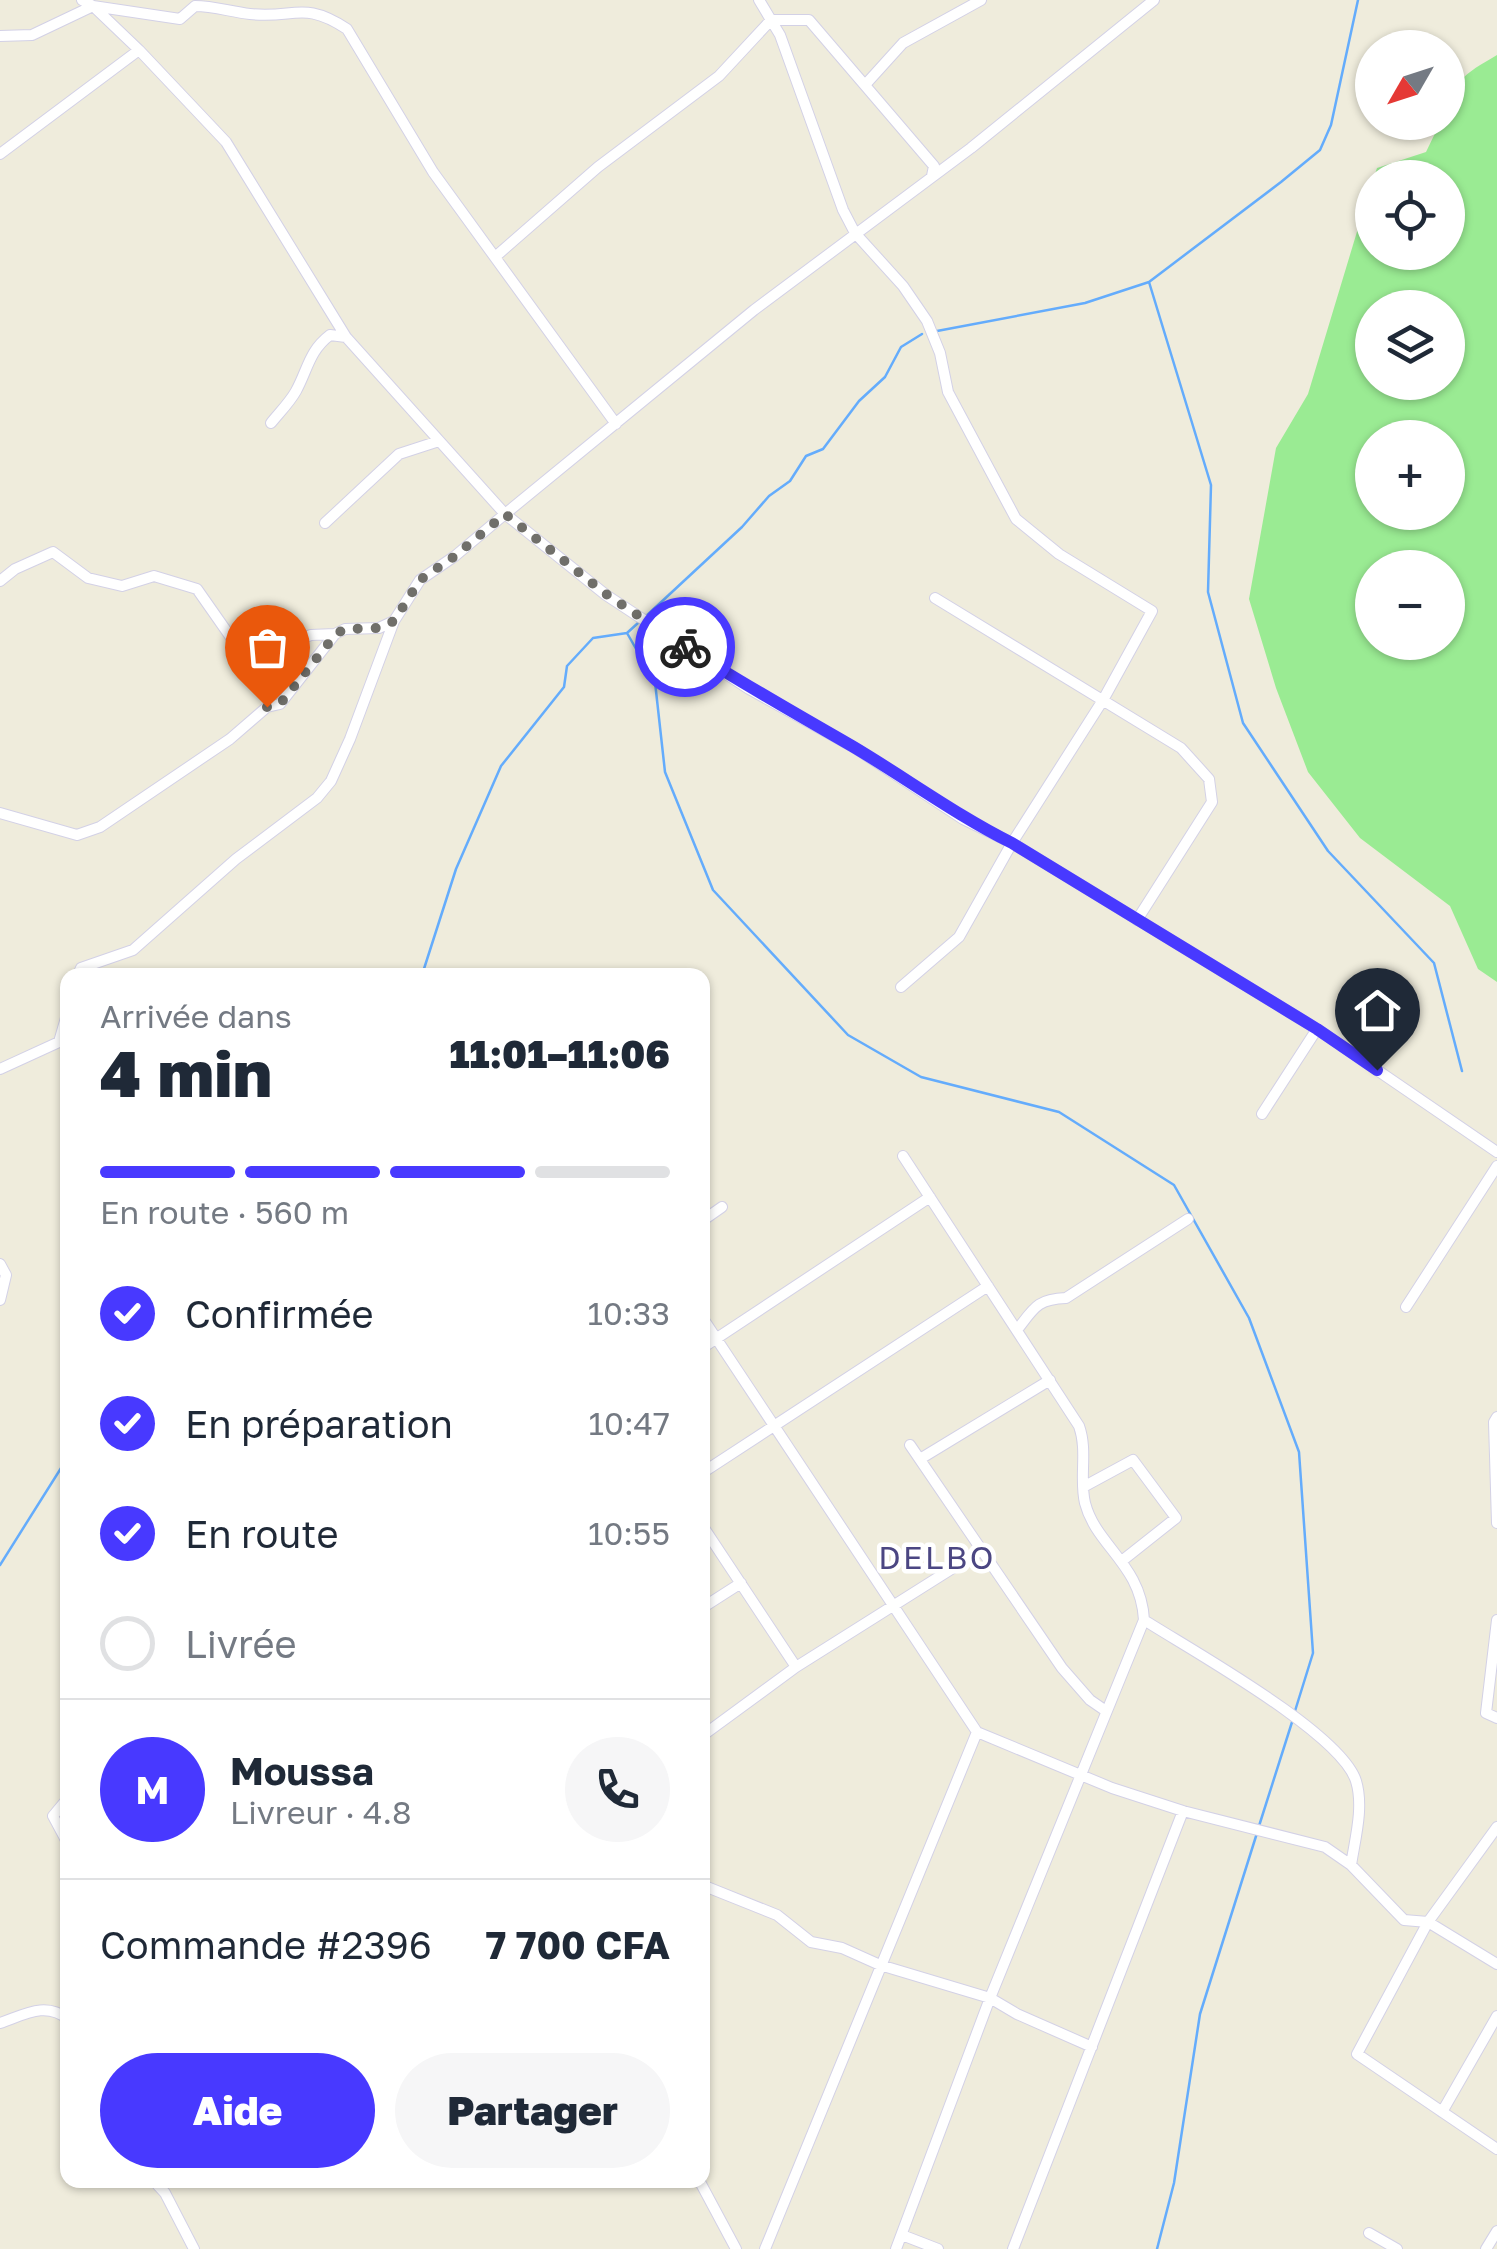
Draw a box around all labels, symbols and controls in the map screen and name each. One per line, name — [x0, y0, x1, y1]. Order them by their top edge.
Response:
north arrow — [1355, 30, 1465, 140]
map controls — [1355, 30, 1465, 660]
button: locate — [1355, 160, 1465, 270]
button: layers — [1355, 290, 1465, 400]
button: + — [1355, 420, 1465, 530]
button: − — [1355, 550, 1465, 660]
courier — [635, 597, 735, 697]
pin — [225, 605, 310, 708]
icon: bag — [240, 620, 295, 675]
icon: bike — [658, 620, 713, 675]
pin — [1335, 968, 1420, 1071]
icon: home — [1350, 983, 1405, 1038]
text: Arrivée dans — [100, 997, 292, 1035]
text: 11:01–11:06 — [449, 1031, 670, 1076]
text: 4 min — [100, 1033, 272, 1111]
text: En route · 560 m — [100, 1193, 349, 1231]
icon: check — [100, 1286, 155, 1341]
text: Confirmée — [185, 1291, 374, 1336]
text: 10:33 — [588, 1294, 670, 1332]
icon: check — [100, 1396, 155, 1451]
text: En préparation — [185, 1401, 453, 1446]
text: 10:47 — [589, 1404, 670, 1442]
icon: check — [100, 1506, 155, 1561]
text: En route — [185, 1511, 339, 1556]
text: 10:55 — [588, 1514, 670, 1552]
district label: DELBO — [878, 1538, 996, 1576]
text: Livrée — [185, 1621, 297, 1666]
button: phone — [565, 1737, 670, 1842]
text: Moussa — [230, 1748, 374, 1793]
text: M — [136, 1767, 169, 1812]
text: Livreur · 4.8 — [230, 1793, 412, 1831]
text: Commande #2396 — [100, 1922, 432, 1967]
text: 7 700 CFA — [486, 1922, 670, 1967]
button: Aide — [100, 2053, 375, 2168]
button: Partager — [395, 2053, 670, 2168]

